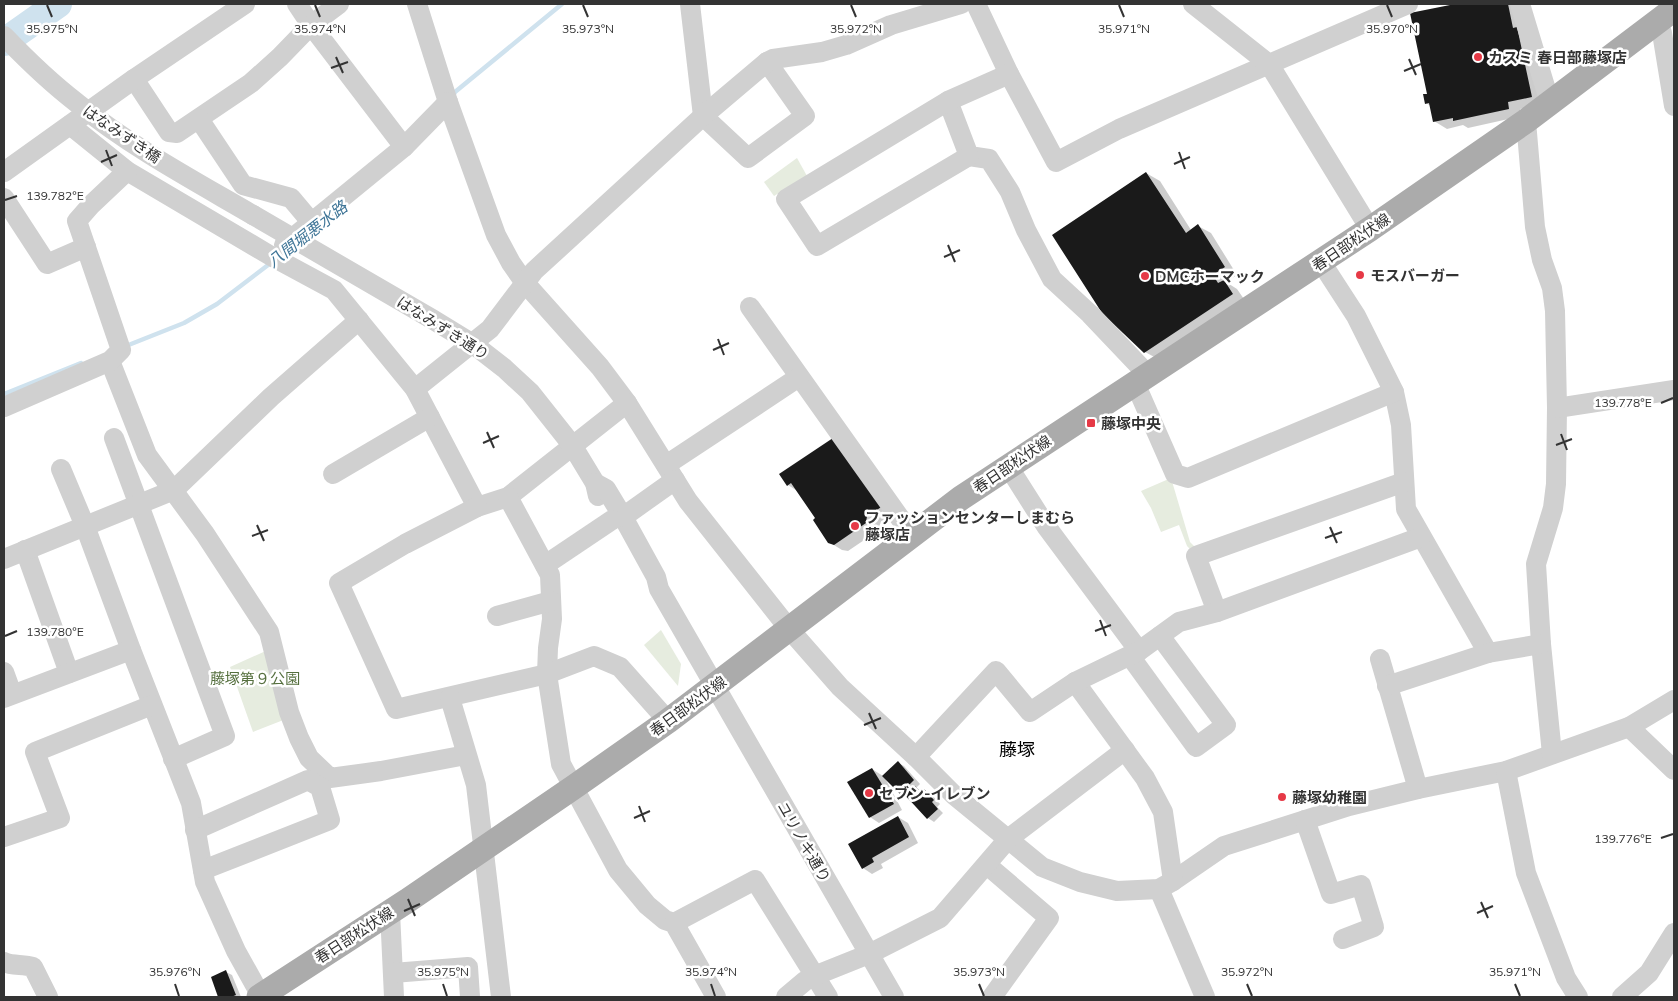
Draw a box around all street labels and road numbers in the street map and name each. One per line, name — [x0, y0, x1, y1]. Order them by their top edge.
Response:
street label: はなみずき橋 — [79, 101, 165, 167]
street label: 春日部松伏線 — [1308, 209, 1394, 275]
street label: はなみずき通り — [393, 292, 493, 364]
street label: 春日部松伏線 — [969, 431, 1055, 497]
street label: 春日部松伏線 — [646, 672, 730, 740]
street label: ユリノキ通り — [773, 798, 835, 886]
street label: 春日部松伏線 — [311, 903, 397, 967]

